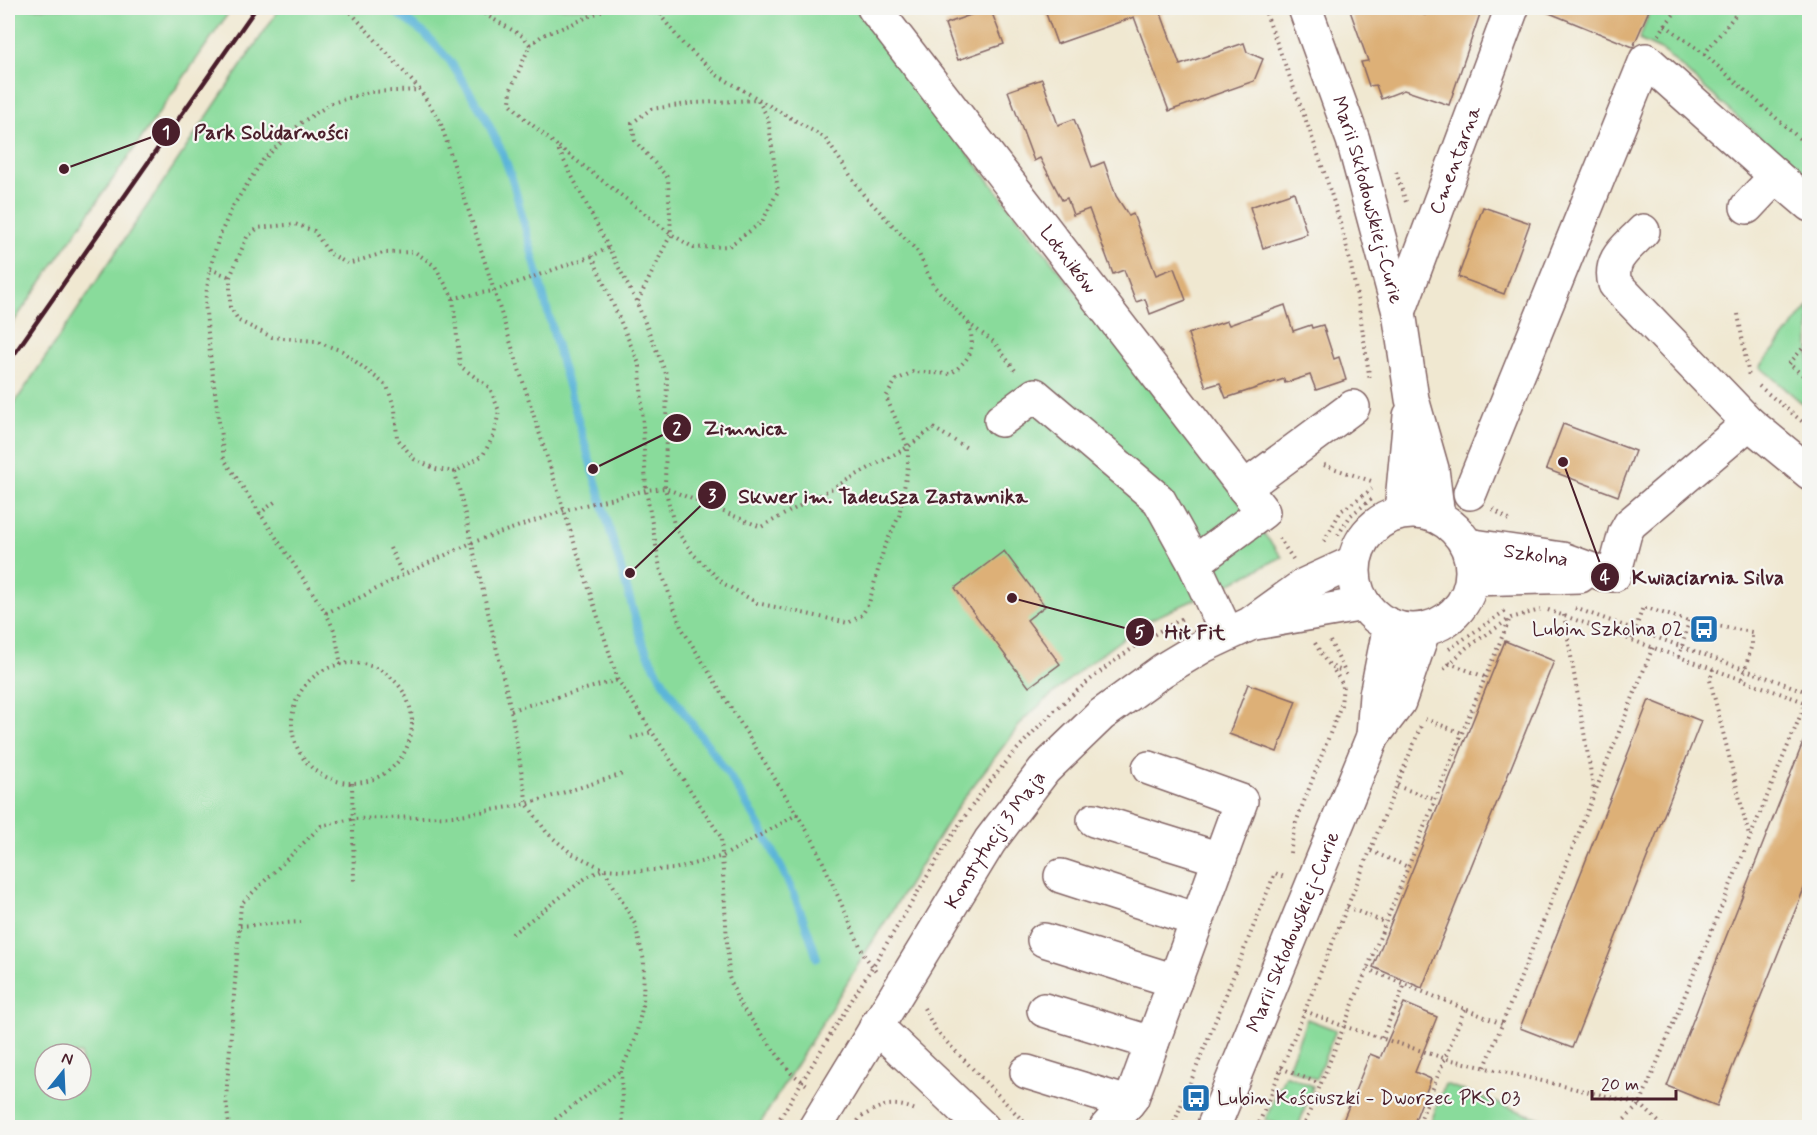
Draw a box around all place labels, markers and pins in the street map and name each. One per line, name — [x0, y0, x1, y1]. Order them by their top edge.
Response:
callout: Park Solidarności — [151, 113, 360, 152]
callout: Zimnica — [662, 408, 799, 447]
callout: Skwer im. Tadeusza Zastawnika — [697, 476, 1040, 515]
callout: Kwiaciarnia Silva — [1590, 557, 1796, 596]
callout: Hit Fit — [1125, 612, 1235, 651]
bus stop icon: Lubin Szkolna 02 — [1688, 613, 1720, 645]
place label: Lubin Szkolna 02 — [1532, 616, 1683, 643]
bus stop icon: Lubin Kościuszki - Dworzec PKS 03 — [1180, 1082, 1212, 1114]
place label: Lubin Kościuszki - Dworzec PKS 03 — [1217, 1085, 1520, 1112]

